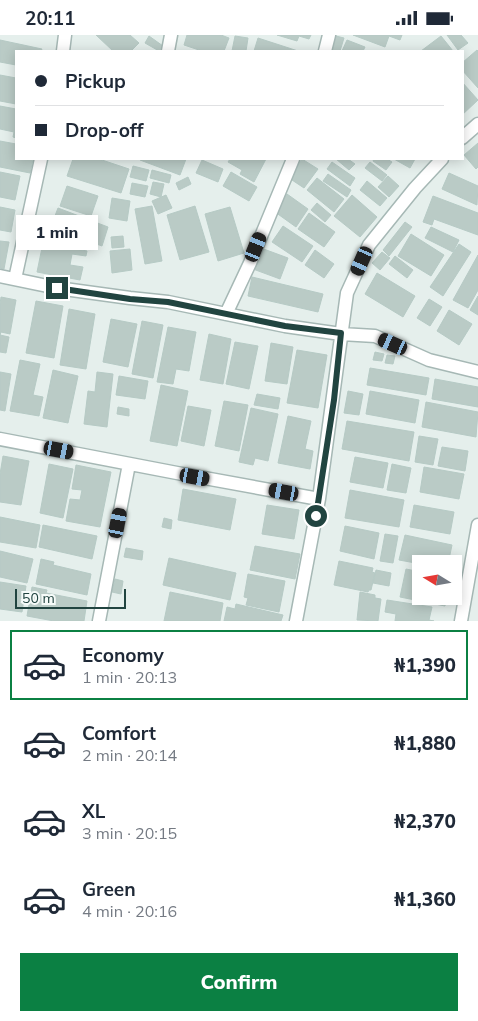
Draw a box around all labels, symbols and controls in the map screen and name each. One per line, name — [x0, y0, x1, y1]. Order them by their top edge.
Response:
text: 20:11 — [25, 6, 75, 30]
text: Pickup — [65, 69, 126, 93]
text: Drop-off — [65, 118, 143, 142]
callout: 1 min — [16, 215, 98, 251]
text: 1 min — [36, 222, 78, 242]
car — [243, 230, 268, 264]
car — [349, 244, 374, 278]
route end — [46, 277, 68, 299]
car — [376, 331, 409, 357]
car — [42, 440, 75, 460]
car — [178, 467, 211, 487]
car — [267, 482, 300, 502]
route start — [305, 505, 327, 527]
car — [107, 507, 128, 539]
north arrow — [412, 555, 462, 605]
map controls — [412, 555, 462, 605]
scale bar — [15, 586, 126, 609]
text: 50 m — [22, 589, 55, 607]
icon: car — [22, 643, 67, 688]
text: Economy — [82, 643, 164, 667]
text: ₦1,390 — [394, 653, 456, 677]
text: 1 min · 20:13 — [82, 667, 177, 687]
icon: car — [22, 721, 67, 766]
text: Comfort — [82, 721, 156, 745]
text: ₦1,880 — [394, 731, 456, 755]
text: 2 min · 20:14 — [82, 745, 177, 765]
icon: car — [22, 799, 67, 844]
text: XL — [82, 799, 105, 823]
text: ₦2,370 — [394, 809, 456, 833]
text: 3 min · 20:15 — [82, 823, 177, 843]
icon: car — [22, 877, 67, 922]
text: Green — [82, 877, 136, 901]
text: ₦1,360 — [394, 887, 456, 911]
text: 4 min · 20:16 — [82, 901, 177, 921]
button: Confirm — [20, 953, 458, 1011]

